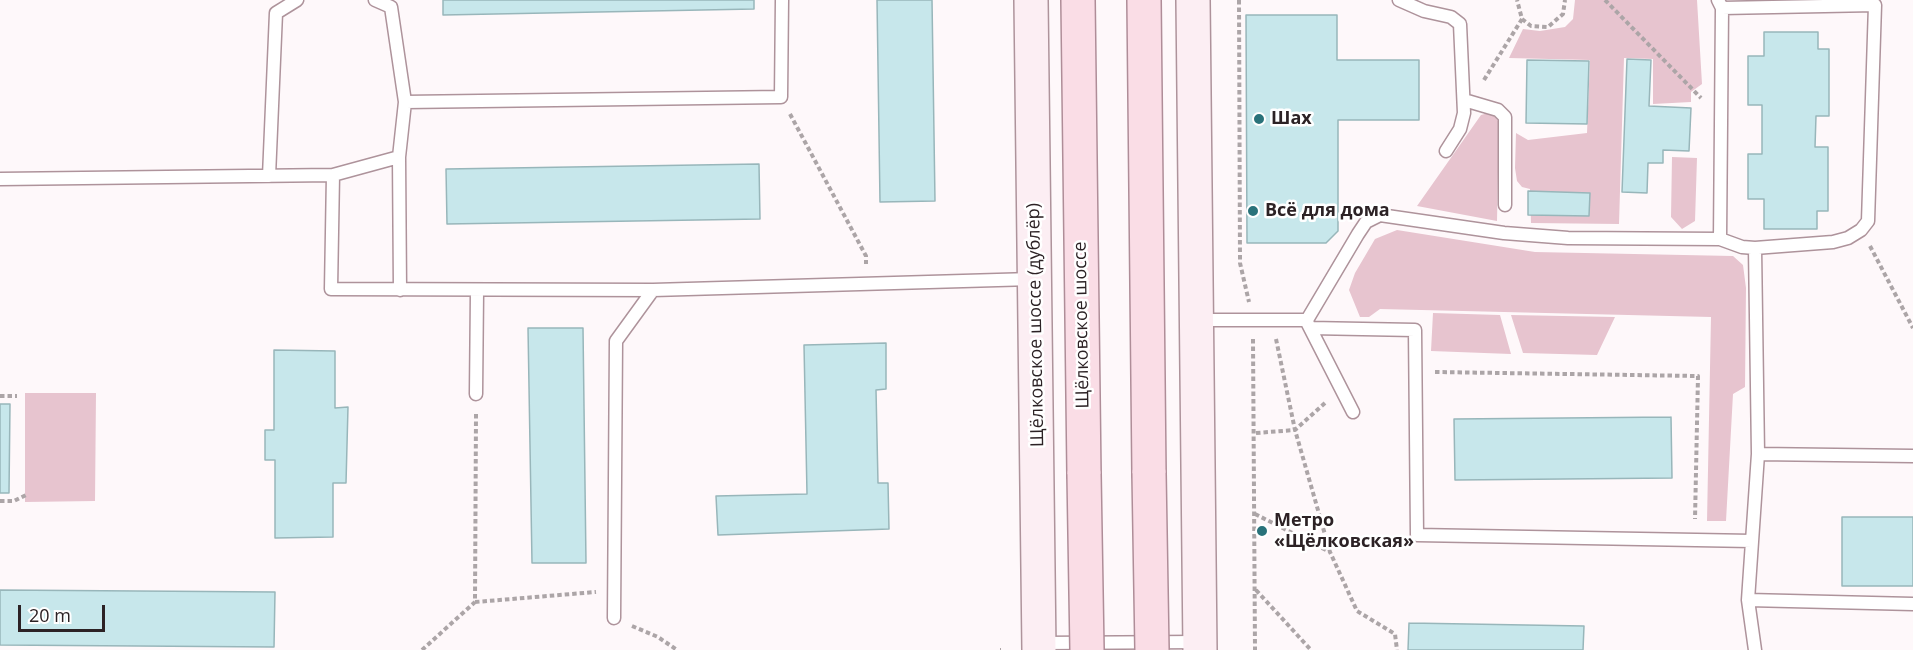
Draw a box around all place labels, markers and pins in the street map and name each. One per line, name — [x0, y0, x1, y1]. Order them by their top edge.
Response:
place label: Шах — [1271, 108, 1312, 130]
marker: Шах — [1252, 112, 1266, 126]
place label: Всё для дома — [1265, 200, 1390, 222]
marker: Всё для дома — [1246, 204, 1260, 218]
place label: Метро «Щёлковская» — [1274, 510, 1414, 552]
marker: Метро «Щёлковская» — [1255, 524, 1269, 538]

